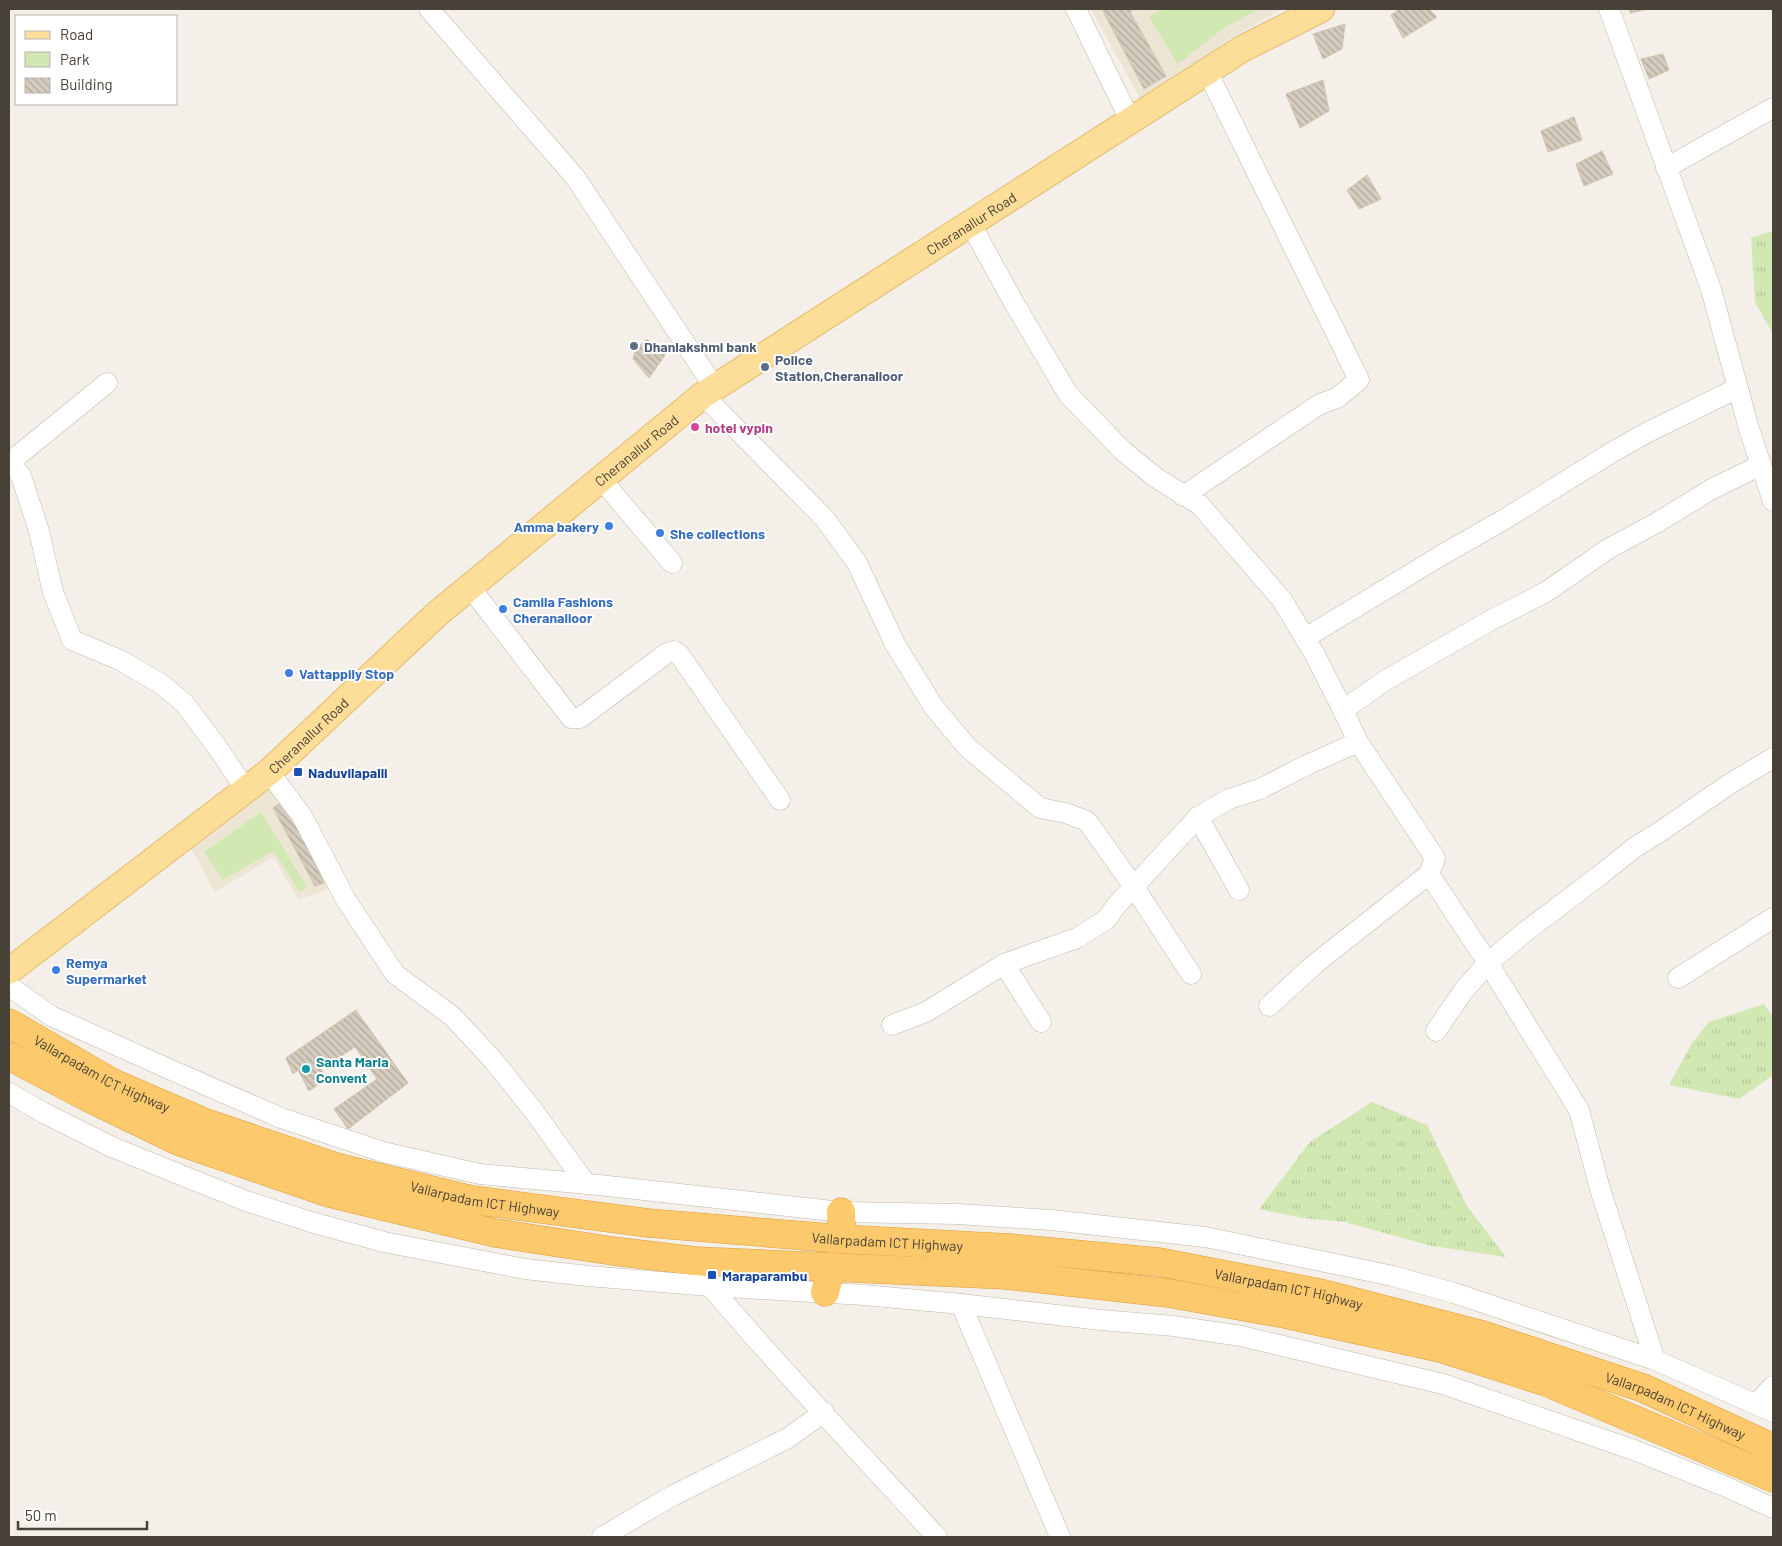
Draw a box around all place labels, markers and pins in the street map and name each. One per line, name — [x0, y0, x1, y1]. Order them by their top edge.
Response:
place label: Dhanlakshmi bank — [644, 338, 757, 355]
marker: Dhanlakshmi bank — [628, 340, 640, 352]
place label: Police Station,Cheranalloor — [775, 351, 904, 384]
marker: Police Station,Cheranalloor — [759, 361, 771, 373]
place label: hotel vypin — [705, 419, 773, 436]
marker: hotel vypin — [689, 421, 701, 433]
place label: Amma bakery — [514, 518, 599, 535]
marker: Amma bakery — [603, 520, 615, 532]
place label: She collections — [670, 525, 765, 542]
marker: She collections — [654, 527, 666, 539]
place label: Camila Fashions Cheranalloor — [513, 593, 613, 626]
marker: Camila Fashions Cheranalloor — [497, 603, 509, 615]
place label: Vattappily Stop — [299, 665, 394, 682]
marker: Vattappily Stop — [283, 667, 295, 679]
place label: Naduvilapalli — [308, 764, 388, 781]
marker: Naduvilapalli — [292, 766, 304, 778]
place label: Remya Supermarket — [66, 954, 147, 987]
marker: Remya Supermarket — [50, 964, 62, 976]
place label: Santa Maria Convent — [316, 1053, 389, 1086]
marker: Santa Maria Convent — [300, 1063, 312, 1075]
place label: Maraparambu — [722, 1267, 807, 1284]
marker: Maraparambu — [706, 1269, 718, 1281]

